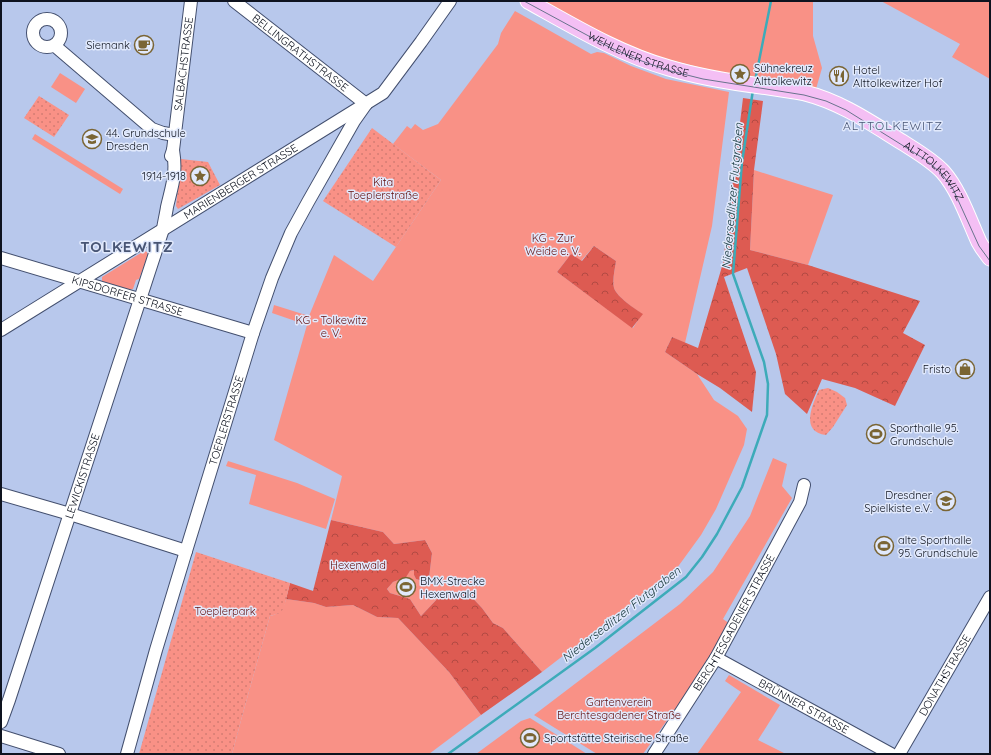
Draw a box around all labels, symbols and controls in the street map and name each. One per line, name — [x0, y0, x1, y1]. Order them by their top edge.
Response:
street label: BELLINGRATHSTRASSE — [249, 11, 351, 95]
street label: SALBACHSTRASSE — [171, 16, 196, 112]
street label: WEHLENER STRASSE — [585, 28, 690, 80]
cafe icon: Siemank — [133, 34, 155, 56]
place label: Siemank — [86, 38, 130, 52]
place label: Sühnekreuz Alttolkewitz — [754, 61, 813, 88]
place icon: Sühnekreuz Alttolkewitz — [729, 63, 751, 85]
place label: Hotel Alttolkewitzer Hof — [853, 63, 943, 90]
restaurant icon: Hotel Alttolkewitzer Hof — [828, 65, 850, 87]
district label: ALTTOLKEWITZ — [843, 118, 943, 133]
water label: Niedersedlitzer Flutgraben — [718, 121, 746, 270]
place label: 44. Grundschule Dresden — [106, 126, 186, 153]
school or university icon: 44. Grundschule Dresden — [81, 128, 103, 150]
street label: ALTTOLKEWITZ — [901, 138, 967, 203]
street label: MARIENBERGER STRASSE — [181, 141, 300, 222]
place icon: 1914-1918 — [189, 165, 211, 187]
place label: 1914-1918 — [142, 169, 186, 183]
park label: Kita Toeplerstraße — [348, 175, 418, 202]
park label: KG - Zur Weide e. V. — [525, 231, 581, 258]
district label: TOLKEWITZ — [80, 237, 174, 256]
street label: KIPSDORFER STRASSE — [70, 272, 185, 319]
park label: KG - Tolkewitz e. V. — [295, 313, 367, 340]
shop icon: Fristo — [954, 358, 976, 380]
place label: Fristo — [923, 362, 951, 376]
street label: TOEPLERSTRASSE — [206, 374, 246, 467]
place label: Sporthalle 95. Grundschule — [890, 421, 958, 448]
sports icon: Sporthalle 95. Grundschule — [865, 423, 887, 445]
street label: LEWICKISTRASSE — [62, 432, 103, 520]
place label: Dresdner Spielkiste e.V. — [864, 488, 933, 515]
school or university icon: Dresdner Spielkiste e.V. — [935, 490, 957, 512]
place label: alte Sporthalle 95. Grundschule — [898, 533, 978, 560]
sports icon: alte Sporthalle 95. Grundschule — [873, 535, 895, 557]
street label: BERCHTESGADENER STRASSE — [690, 552, 778, 693]
park label: Hexenwald — [330, 558, 386, 572]
water label: Niedersedlitzer Flutgraben — [559, 562, 684, 665]
place label: BMX-Strecke Hexenwald — [420, 574, 485, 601]
sports icon: BMX-Strecke Hexenwald — [395, 576, 417, 598]
park label: Toeplerpark — [194, 604, 256, 618]
street label: DONATHSTRASSE — [916, 632, 974, 718]
street label: BRÜNNER STRASSE — [756, 676, 851, 737]
park label: Gartenverein Berchtesgadener Straße — [557, 695, 681, 722]
sports icon: Sportstätte Steirische Straße — [519, 727, 541, 749]
place label: Sportstätte Steirische Straße — [544, 731, 689, 745]

